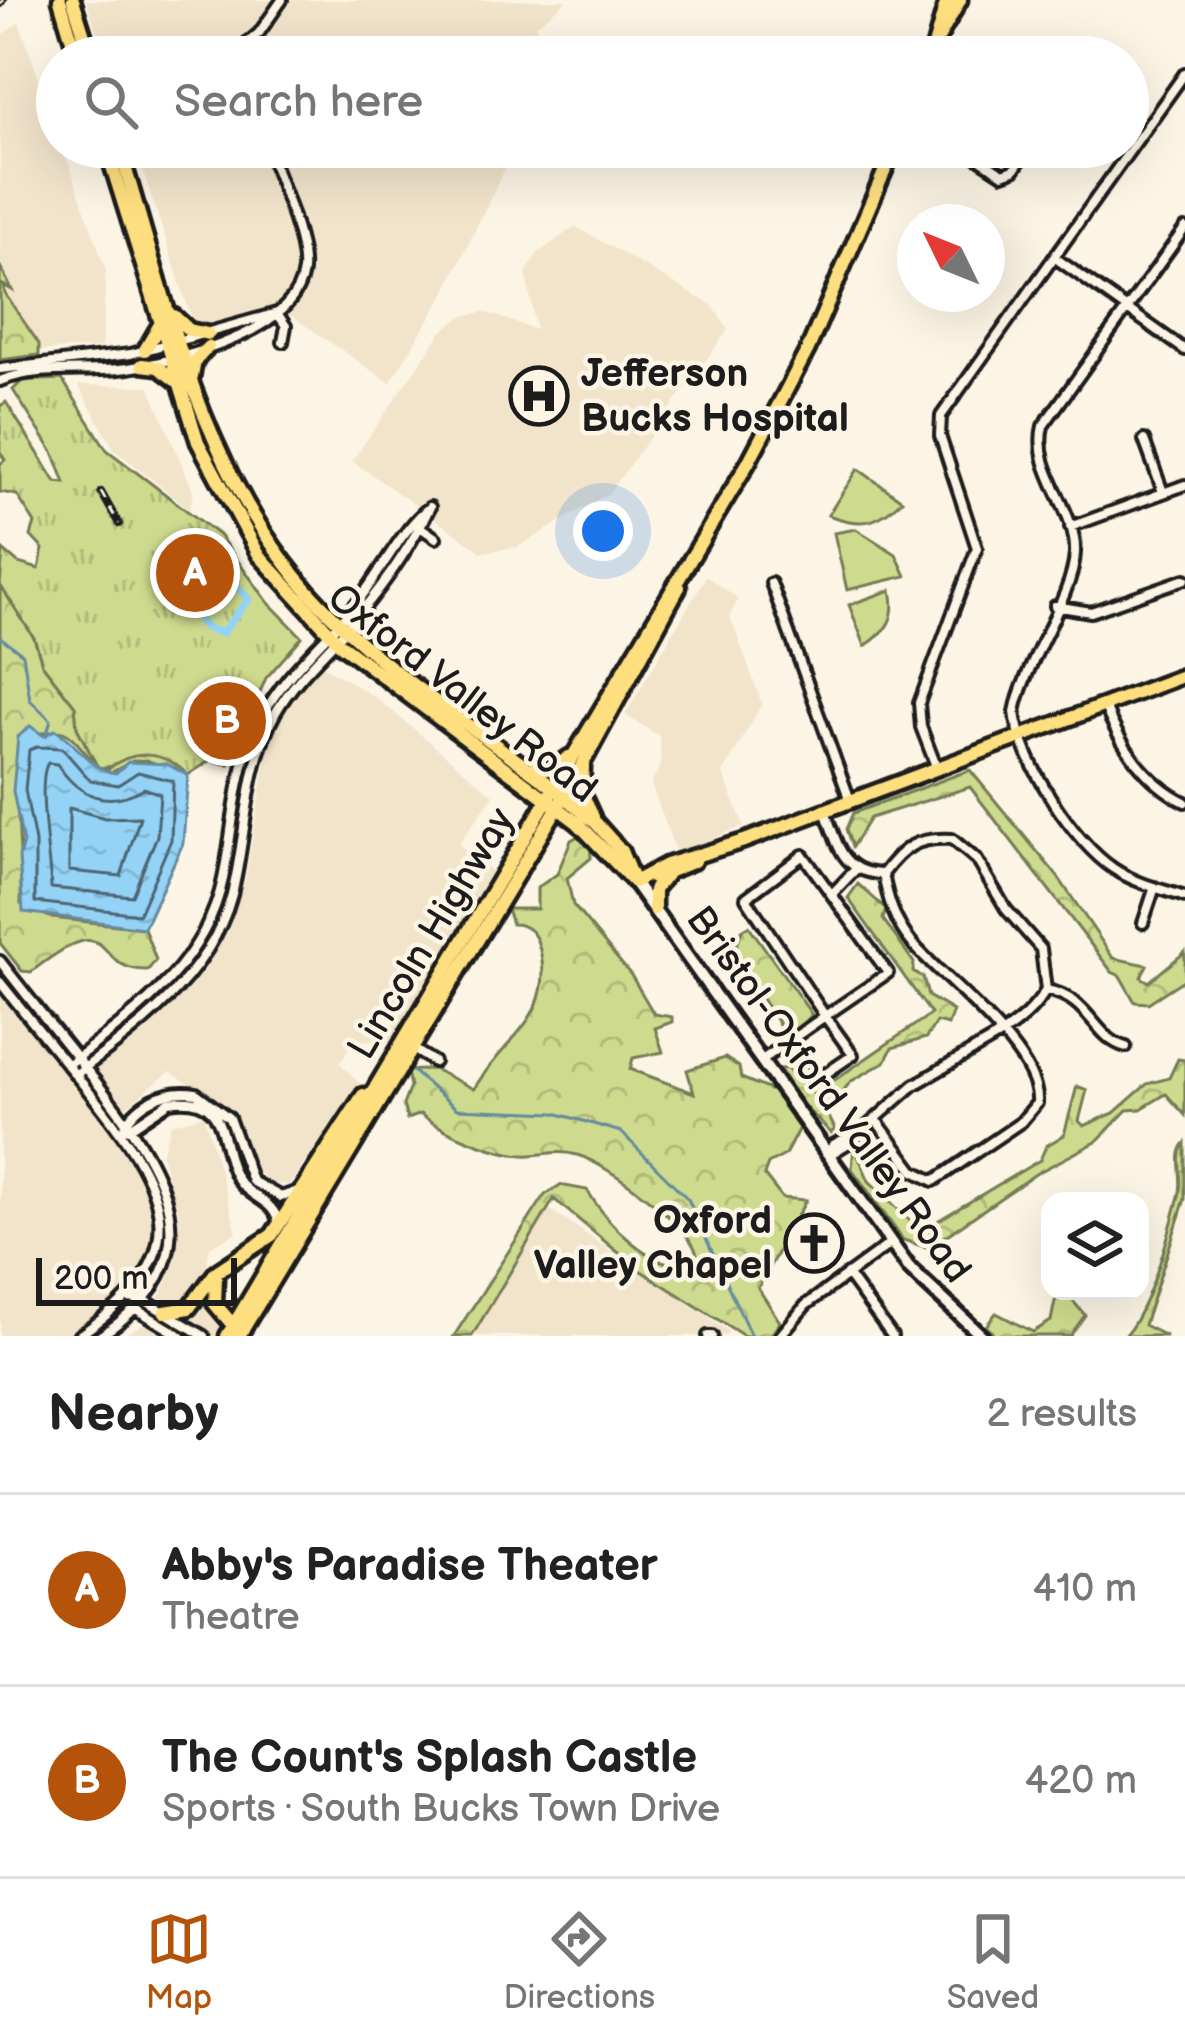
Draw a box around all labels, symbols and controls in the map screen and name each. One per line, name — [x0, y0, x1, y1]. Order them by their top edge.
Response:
search box — [36, 36, 1149, 168]
icon: search — [78, 69, 144, 135]
text: Search here — [174, 75, 423, 130]
north arrow — [897, 204, 1005, 312]
place label: Jefferson Bucks Hospital — [581, 351, 849, 443]
hospital icon: Jefferson Bucks Hospital — [508, 365, 570, 427]
your location — [573, 501, 633, 561]
pin: A — [156, 528, 234, 618]
street label: Oxford Valley Road — [318, 574, 606, 814]
pin: B — [188, 676, 266, 766]
street label: Lincoln Highway — [339, 800, 526, 1068]
street label: Bristol-Oxford Valley Road — [676, 898, 980, 1292]
map controls — [1041, 1192, 1149, 1300]
button: layers — [1041, 1192, 1149, 1300]
place label: Oxford Valley Chapel — [533, 1198, 772, 1290]
church icon: Oxford Valley Chapel — [783, 1212, 845, 1274]
scale bar — [36, 1252, 237, 1305]
text: 200 m — [54, 1259, 148, 1299]
text: Nearby — [48, 1384, 219, 1445]
text: 2 results — [986, 1391, 1137, 1438]
text: Abby's Paradise Theater — [162, 1539, 658, 1594]
text: A — [75, 1566, 99, 1613]
text: 410 m — [1032, 1566, 1137, 1613]
text: Theatre — [162, 1594, 300, 1641]
text: The Count's Splash Castle — [162, 1731, 697, 1786]
text: B — [73, 1758, 101, 1805]
text: 420 m — [1024, 1758, 1137, 1805]
text: Sports · South Bucks Town Drive — [162, 1786, 720, 1833]
tab: Map — [146, 1906, 212, 2018]
tab: Directions — [503, 1906, 655, 2018]
tab: Saved — [947, 1906, 1039, 2018]

